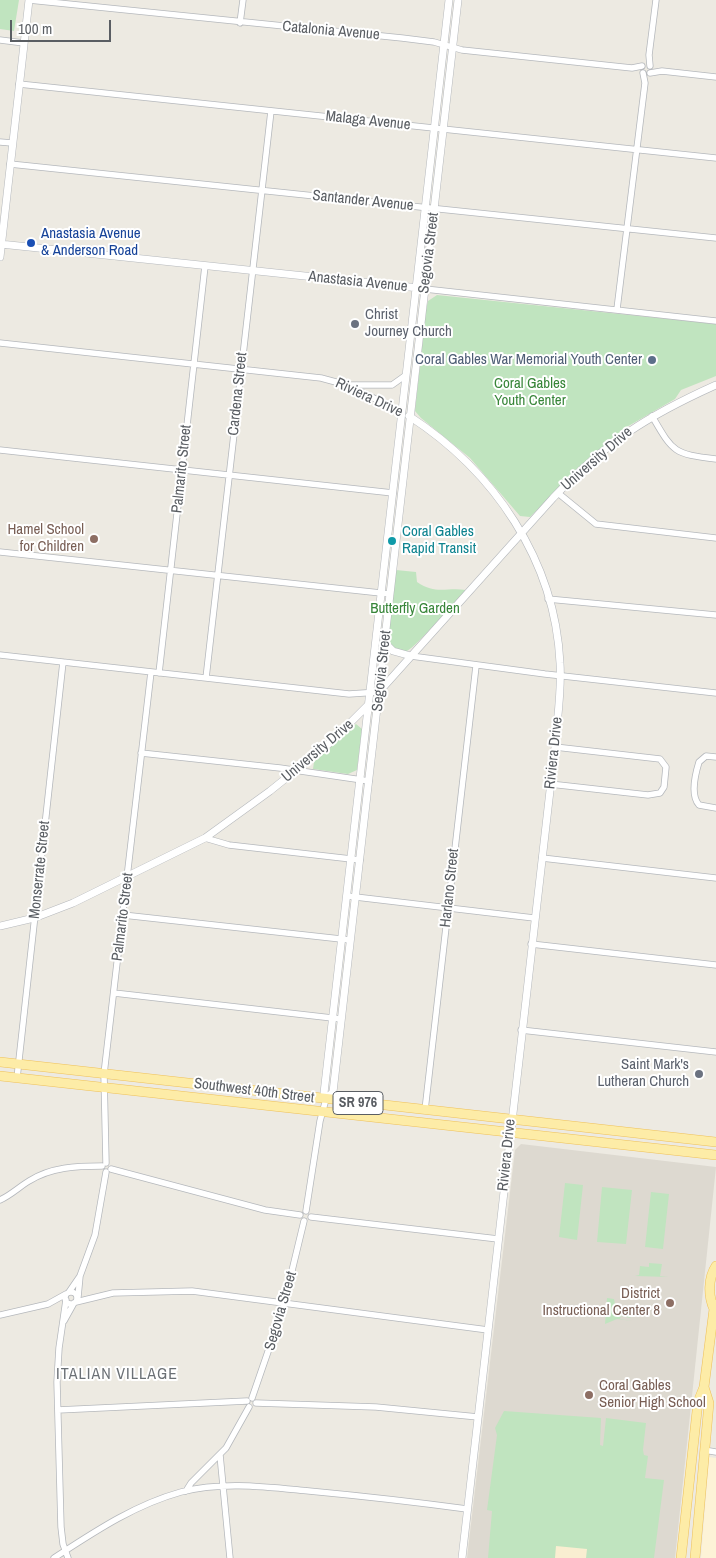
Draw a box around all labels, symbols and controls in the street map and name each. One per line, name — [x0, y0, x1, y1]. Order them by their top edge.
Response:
scale bar — [12, 10, 114, 42]
text: 100 m — [18, 18, 52, 39]
street label: Catalonia Avenue — [282, 18, 380, 44]
street label: Malaga Avenue — [325, 108, 411, 134]
street label: Santander Avenue — [311, 187, 415, 215]
street label: Segovia Street — [415, 212, 443, 294]
place label: Anastasia Avenue & Anderson Road — [41, 225, 141, 260]
marker: Anastasia Avenue & Anderson Road — [25, 237, 37, 249]
street label: Anastasia Avenue — [308, 268, 408, 296]
place label: Christ Journey Church — [365, 306, 452, 341]
marker: Christ Journey Church — [349, 318, 361, 330]
place label: Coral Gables War Memorial Youth Center — [415, 351, 642, 369]
street label: Cardena Street — [225, 352, 251, 436]
marker: Coral Gables War Memorial Youth Center — [646, 354, 658, 366]
street label: Riviera Drive — [332, 375, 406, 421]
park label: Coral Gables Youth Center — [494, 375, 566, 410]
street label: University Drive — [558, 423, 636, 495]
street label: Palmarito Street — [168, 424, 196, 514]
place label: Hamel School for Children — [7, 521, 84, 556]
place label: Coral Gables Rapid Transit — [402, 523, 476, 558]
marker: Hamel School for Children — [88, 533, 100, 545]
marker: Coral Gables Rapid Transit — [386, 535, 398, 547]
park label: Butterfly Garden — [370, 600, 460, 618]
street label: Segovia Street — [369, 630, 395, 712]
street label: University Drive — [278, 716, 358, 786]
street label: Riviera Drive — [541, 716, 567, 790]
street label: Monserrate Street — [26, 820, 54, 920]
street label: Harlano Street — [437, 848, 463, 928]
street label: Palmarito Street — [109, 872, 137, 962]
place label: Saint Mark's Lutheran Church — [597, 1056, 689, 1091]
marker: Saint Mark's Lutheran Church — [693, 1068, 705, 1080]
street label: Southwest 40th Street — [193, 1075, 315, 1107]
road number: SR 976 — [333, 1092, 383, 1114]
street label: Riviera Drive — [494, 1118, 520, 1192]
street label: Segovia Street — [261, 1269, 301, 1353]
place label: District Instructional Center 8 — [542, 1285, 660, 1320]
marker: District Instructional Center 8 — [664, 1297, 676, 1309]
district label: ITALIAN VILLAGE — [54, 1365, 180, 1385]
place label: Coral Gables Senior High School — [599, 1377, 706, 1412]
marker: Coral Gables Senior High School — [583, 1389, 595, 1401]

